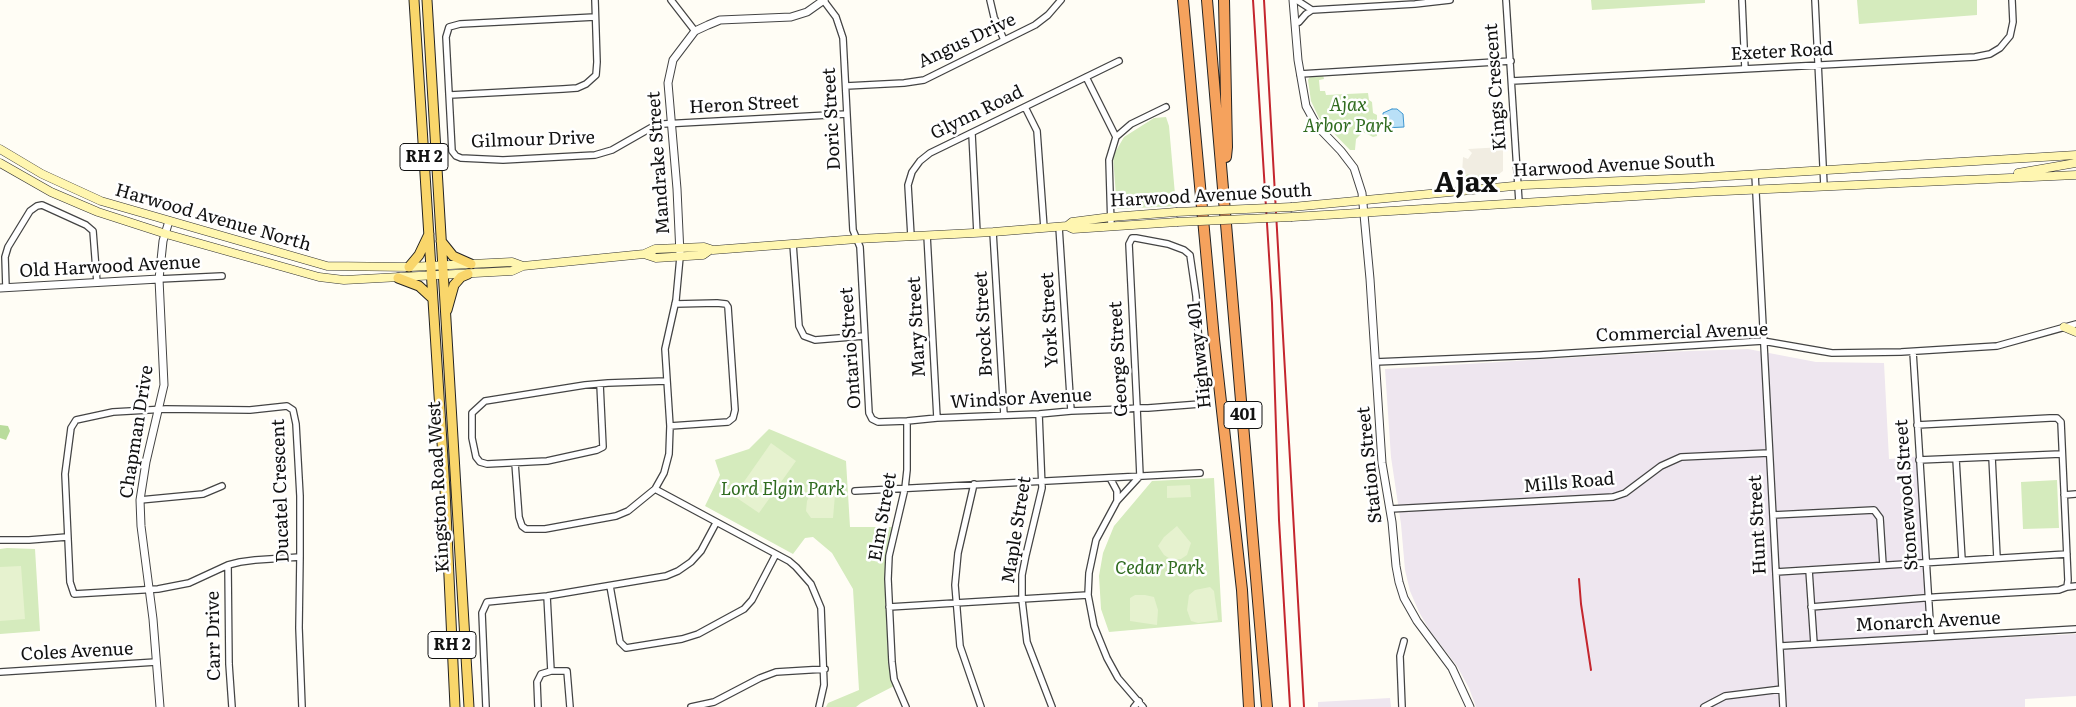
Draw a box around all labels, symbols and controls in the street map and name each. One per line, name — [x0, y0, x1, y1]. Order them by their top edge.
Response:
street label: Angus Drive — [915, 9, 1019, 73]
street label: Kings Crescent — [1481, 23, 1511, 151]
street label: Exeter Road — [1730, 39, 1834, 65]
street label: Doric Street — [819, 67, 845, 171]
street label: Glynn Road — [927, 81, 1027, 145]
street label: Mandrake Street — [643, 91, 675, 235]
street label: Heron Street — [689, 91, 799, 119]
park label: Ajax Arbor Park — [1303, 95, 1393, 138]
street label: Gilmour Drive — [471, 127, 595, 153]
road number: RH 2 — [400, 144, 448, 170]
street label: Harwood Avenue South — [1512, 150, 1716, 182]
district label: Ajax — [1434, 167, 1498, 201]
street label: Harwood Avenue North — [112, 180, 314, 256]
street label: Harwood Avenue South — [1109, 180, 1313, 212]
street label: Old Harwood Avenue — [19, 251, 201, 283]
street label: Brock Street — [970, 271, 998, 377]
street label: York Street — [1037, 272, 1063, 368]
street label: Mary Street — [904, 276, 930, 378]
street label: Ontario Street — [836, 286, 866, 410]
street label: Highway 401 — [1184, 300, 1216, 410]
street label: George Street — [1105, 301, 1133, 417]
street label: Commercial Avenue — [1595, 319, 1769, 347]
street label: Chapman Drive — [116, 364, 158, 500]
street label: Windsor Avenue — [950, 385, 1092, 413]
street label: Kingston Road West — [424, 401, 454, 573]
road number: 401 — [1224, 402, 1262, 428]
street label: Station Street — [1353, 405, 1387, 525]
street label: Ducatel Crescent — [268, 419, 294, 563]
street label: Stonewood Street — [1891, 419, 1923, 571]
street label: Mills Road — [1523, 468, 1615, 498]
street label: Elm Street — [865, 471, 901, 563]
street label: Maple Street — [998, 475, 1036, 585]
street label: Hunt Street — [1745, 475, 1771, 575]
park label: Lord Elgin Park — [721, 479, 845, 501]
park label: Cedar Park — [1115, 558, 1205, 580]
street label: Carr Drive — [202, 591, 226, 681]
street label: Monarch Avenue — [1855, 607, 2001, 637]
road number: RH 2 — [428, 632, 476, 658]
street label: Coles Avenue — [20, 638, 134, 666]

